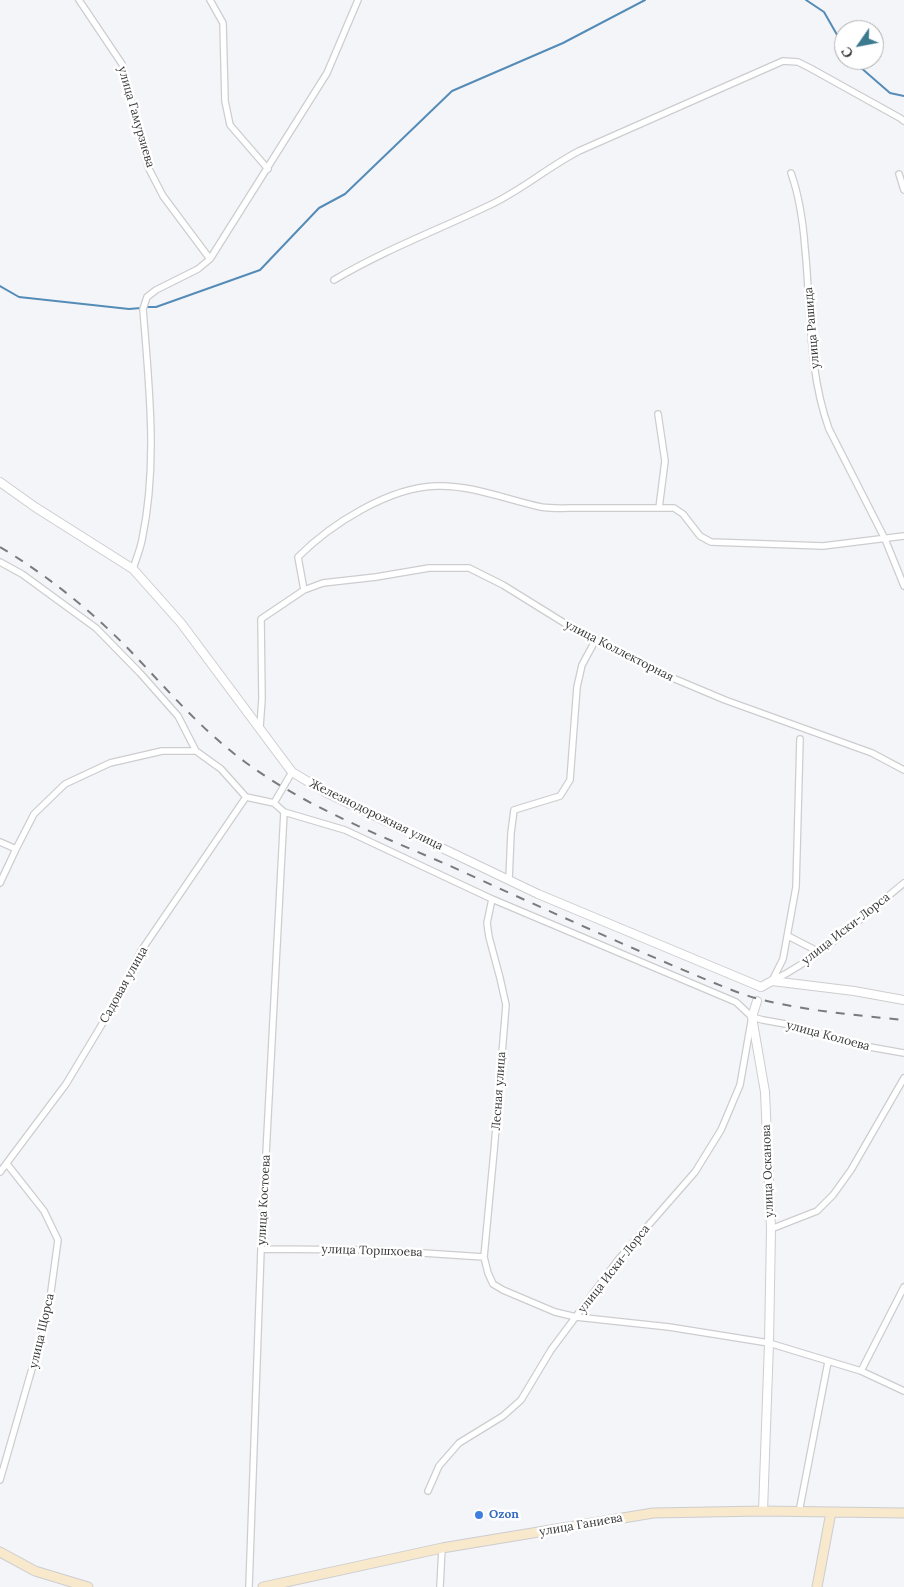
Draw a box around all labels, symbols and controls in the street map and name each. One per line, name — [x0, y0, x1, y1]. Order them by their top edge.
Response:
north arrow — [834, 20, 884, 70]
text: С — [837, 44, 857, 62]
street label: улица Гамурзиева — [115, 65, 157, 169]
street label: улица Рашида — [801, 287, 823, 369]
street label: улица Коллекторная — [562, 617, 676, 685]
street label: Железнодорожная улица — [307, 776, 445, 854]
street label: улица Иски-Лорса — [799, 890, 893, 968]
street label: Садовая улица — [97, 944, 151, 1026]
street label: улица Колоева — [785, 1018, 871, 1054]
street label: Лесная улица — [489, 1051, 509, 1131]
street label: улица Осканова — [759, 1124, 777, 1218]
street label: улица Костоева — [254, 1154, 274, 1246]
street label: улица Иски-Лорса — [575, 1222, 653, 1316]
street label: улица Торшхоева — [321, 1242, 423, 1260]
street label: улица Щорса — [26, 1292, 58, 1370]
place label: Ozon — [489, 1508, 519, 1522]
marker: Ozon — [473, 1509, 485, 1521]
street label: улица Ганиева — [538, 1511, 624, 1539]

